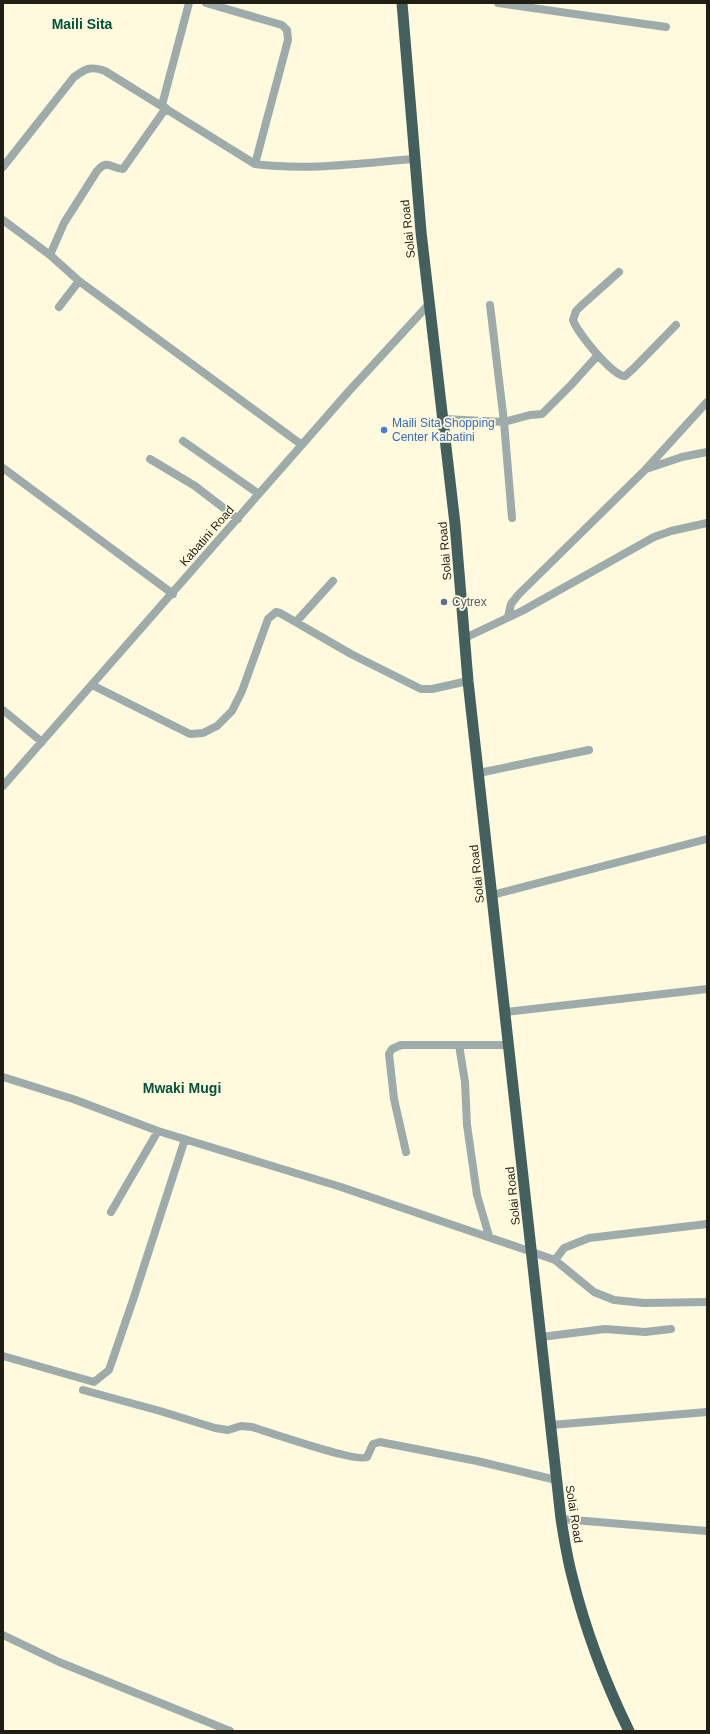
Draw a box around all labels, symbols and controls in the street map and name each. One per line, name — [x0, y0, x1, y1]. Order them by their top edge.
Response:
district label: Maili Sita — [52, 16, 113, 32]
street label: Solai Road — [398, 199, 418, 259]
place label: Maili Sita Shopping Center Kabatini — [392, 416, 495, 444]
marker: Maili Sita Shopping Center Kabatini — [379, 425, 389, 435]
street label: Kabatini Road — [177, 503, 237, 569]
street label: Solai Road — [435, 521, 455, 581]
place label: Cytrex — [452, 595, 487, 609]
marker: Cytrex — [439, 597, 449, 607]
street label: Solai Road — [467, 844, 487, 904]
district label: Mwaki Mugi — [143, 1080, 221, 1096]
street label: Solai Road — [503, 1166, 523, 1226]
street label: Solai Road — [562, 1484, 586, 1544]

